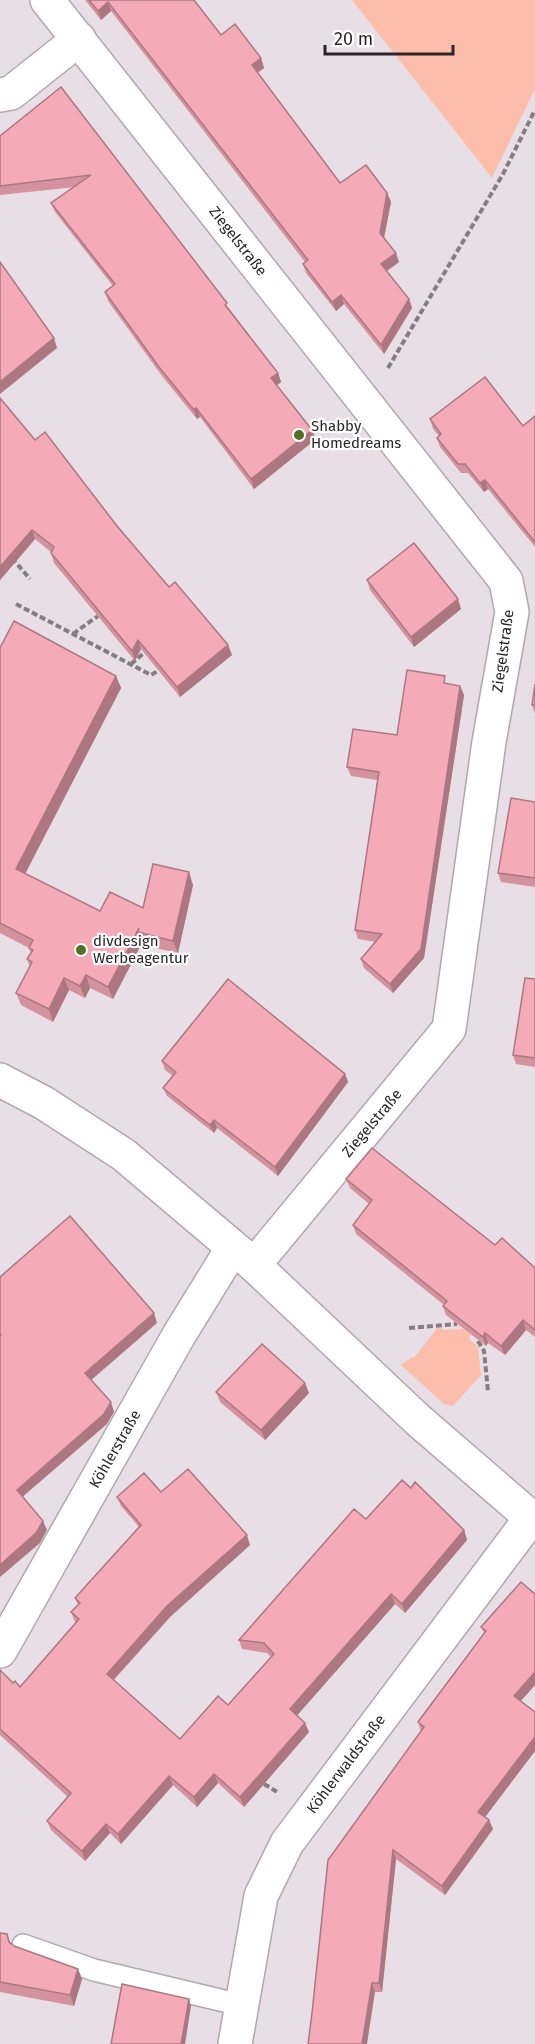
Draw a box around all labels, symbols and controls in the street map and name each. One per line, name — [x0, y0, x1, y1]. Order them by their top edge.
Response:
scale bar — [325, 18, 452, 56]
text: 20 m — [334, 28, 373, 50]
street label: Ziegelstraße — [205, 203, 271, 279]
place label: Shabby Homedreams — [311, 417, 401, 452]
marker: Shabby Homedreams — [292, 428, 306, 442]
street label: Ziegelstraße — [488, 609, 518, 693]
place label: divdesign Werbeagentur — [93, 932, 189, 967]
marker: divdesign Werbeagentur — [74, 943, 88, 957]
street label: Ziegelstraße — [338, 1085, 406, 1161]
street label: Köhlerstraße — [85, 1407, 145, 1491]
street label: Köhlerwaldstraße — [303, 1711, 389, 1817]

